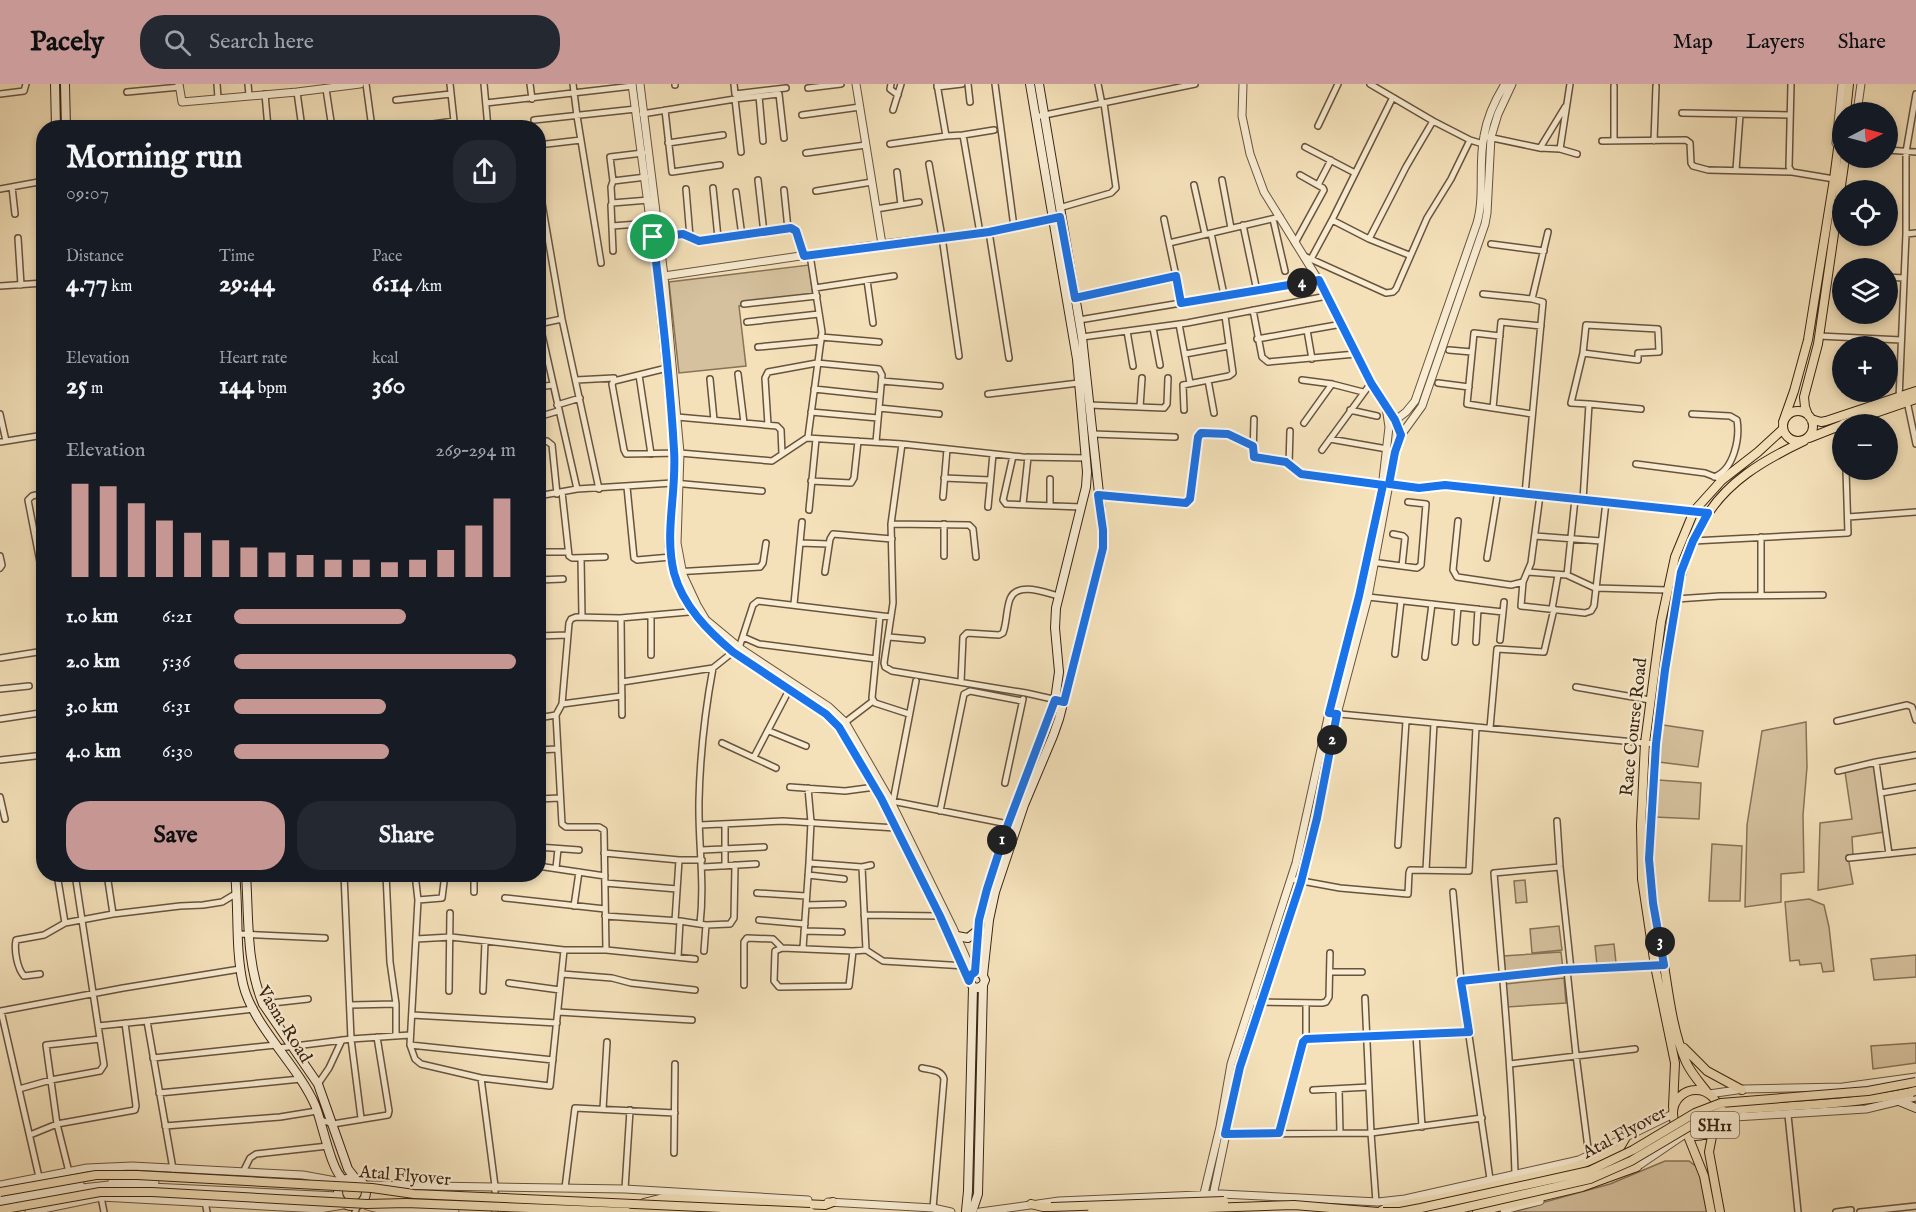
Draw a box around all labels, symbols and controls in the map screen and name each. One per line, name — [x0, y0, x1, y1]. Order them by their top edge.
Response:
search box — [140, 15, 560, 69]
text: Pacely — [30, 25, 104, 60]
icon: search — [161, 26, 194, 59]
text: Search here — [209, 28, 314, 56]
text: Map — [1673, 29, 1713, 56]
text: Layers — [1746, 29, 1805, 56]
text: Share — [1838, 29, 1886, 56]
north arrow — [1832, 102, 1898, 168]
map controls — [1832, 102, 1898, 480]
text: Morning run — [66, 137, 242, 179]
button: share — [453, 140, 516, 203]
button: locate — [1832, 180, 1898, 246]
text: 09:07 — [66, 181, 109, 206]
pin — [627, 211, 678, 262]
icon: arrive — [636, 220, 669, 253]
text: Distance — [66, 247, 124, 267]
text: Time — [219, 247, 255, 267]
text: Pace — [372, 247, 402, 267]
button: layers — [1832, 258, 1898, 324]
text: 4.77 — [66, 267, 108, 300]
text: 29:44 — [219, 267, 275, 300]
text: 6:14 — [372, 267, 412, 300]
pin: 4 — [1287, 268, 1317, 298]
text: 4 — [1298, 273, 1306, 293]
text: km — [108, 277, 132, 297]
text: /km — [412, 277, 442, 297]
button: + — [1832, 336, 1898, 402]
text: Elevation — [66, 349, 129, 369]
text: Heart rate — [219, 349, 287, 369]
text: kcal — [372, 349, 399, 369]
text: 25 — [66, 369, 88, 402]
text: 144 — [219, 369, 254, 402]
text: 360 — [372, 369, 405, 402]
text: m — [88, 379, 103, 399]
text: bpm — [254, 379, 287, 399]
button: − — [1832, 414, 1898, 480]
text: Elevation — [66, 438, 145, 463]
text: 269–294 m — [435, 438, 516, 463]
text: 1.0 km — [66, 604, 118, 629]
text: 6:21 — [162, 604, 193, 629]
text: 2.0 km — [66, 649, 120, 674]
text: 5:36 — [162, 649, 190, 674]
street label: Race Course Road — [1616, 656, 1653, 797]
text: 3.0 km — [66, 694, 118, 719]
text: 6:31 — [162, 694, 191, 719]
pin: 2 — [1317, 725, 1347, 755]
text: 2 — [1328, 730, 1336, 750]
text: 4.0 km — [66, 739, 121, 764]
text: 6:30 — [162, 739, 193, 764]
button: Save — [66, 801, 285, 870]
button: Share — [297, 801, 516, 870]
pin: 1 — [987, 825, 1017, 855]
text: 1 — [999, 830, 1005, 850]
pin: 3 — [1645, 927, 1675, 957]
text: 3 — [1657, 932, 1663, 952]
street label: Vasna Road — [250, 981, 317, 1068]
street label: Atal Flyover — [1578, 1101, 1671, 1166]
road number: SH11 — [1691, 1112, 1739, 1138]
street label: Atal Flyover — [357, 1161, 452, 1192]

